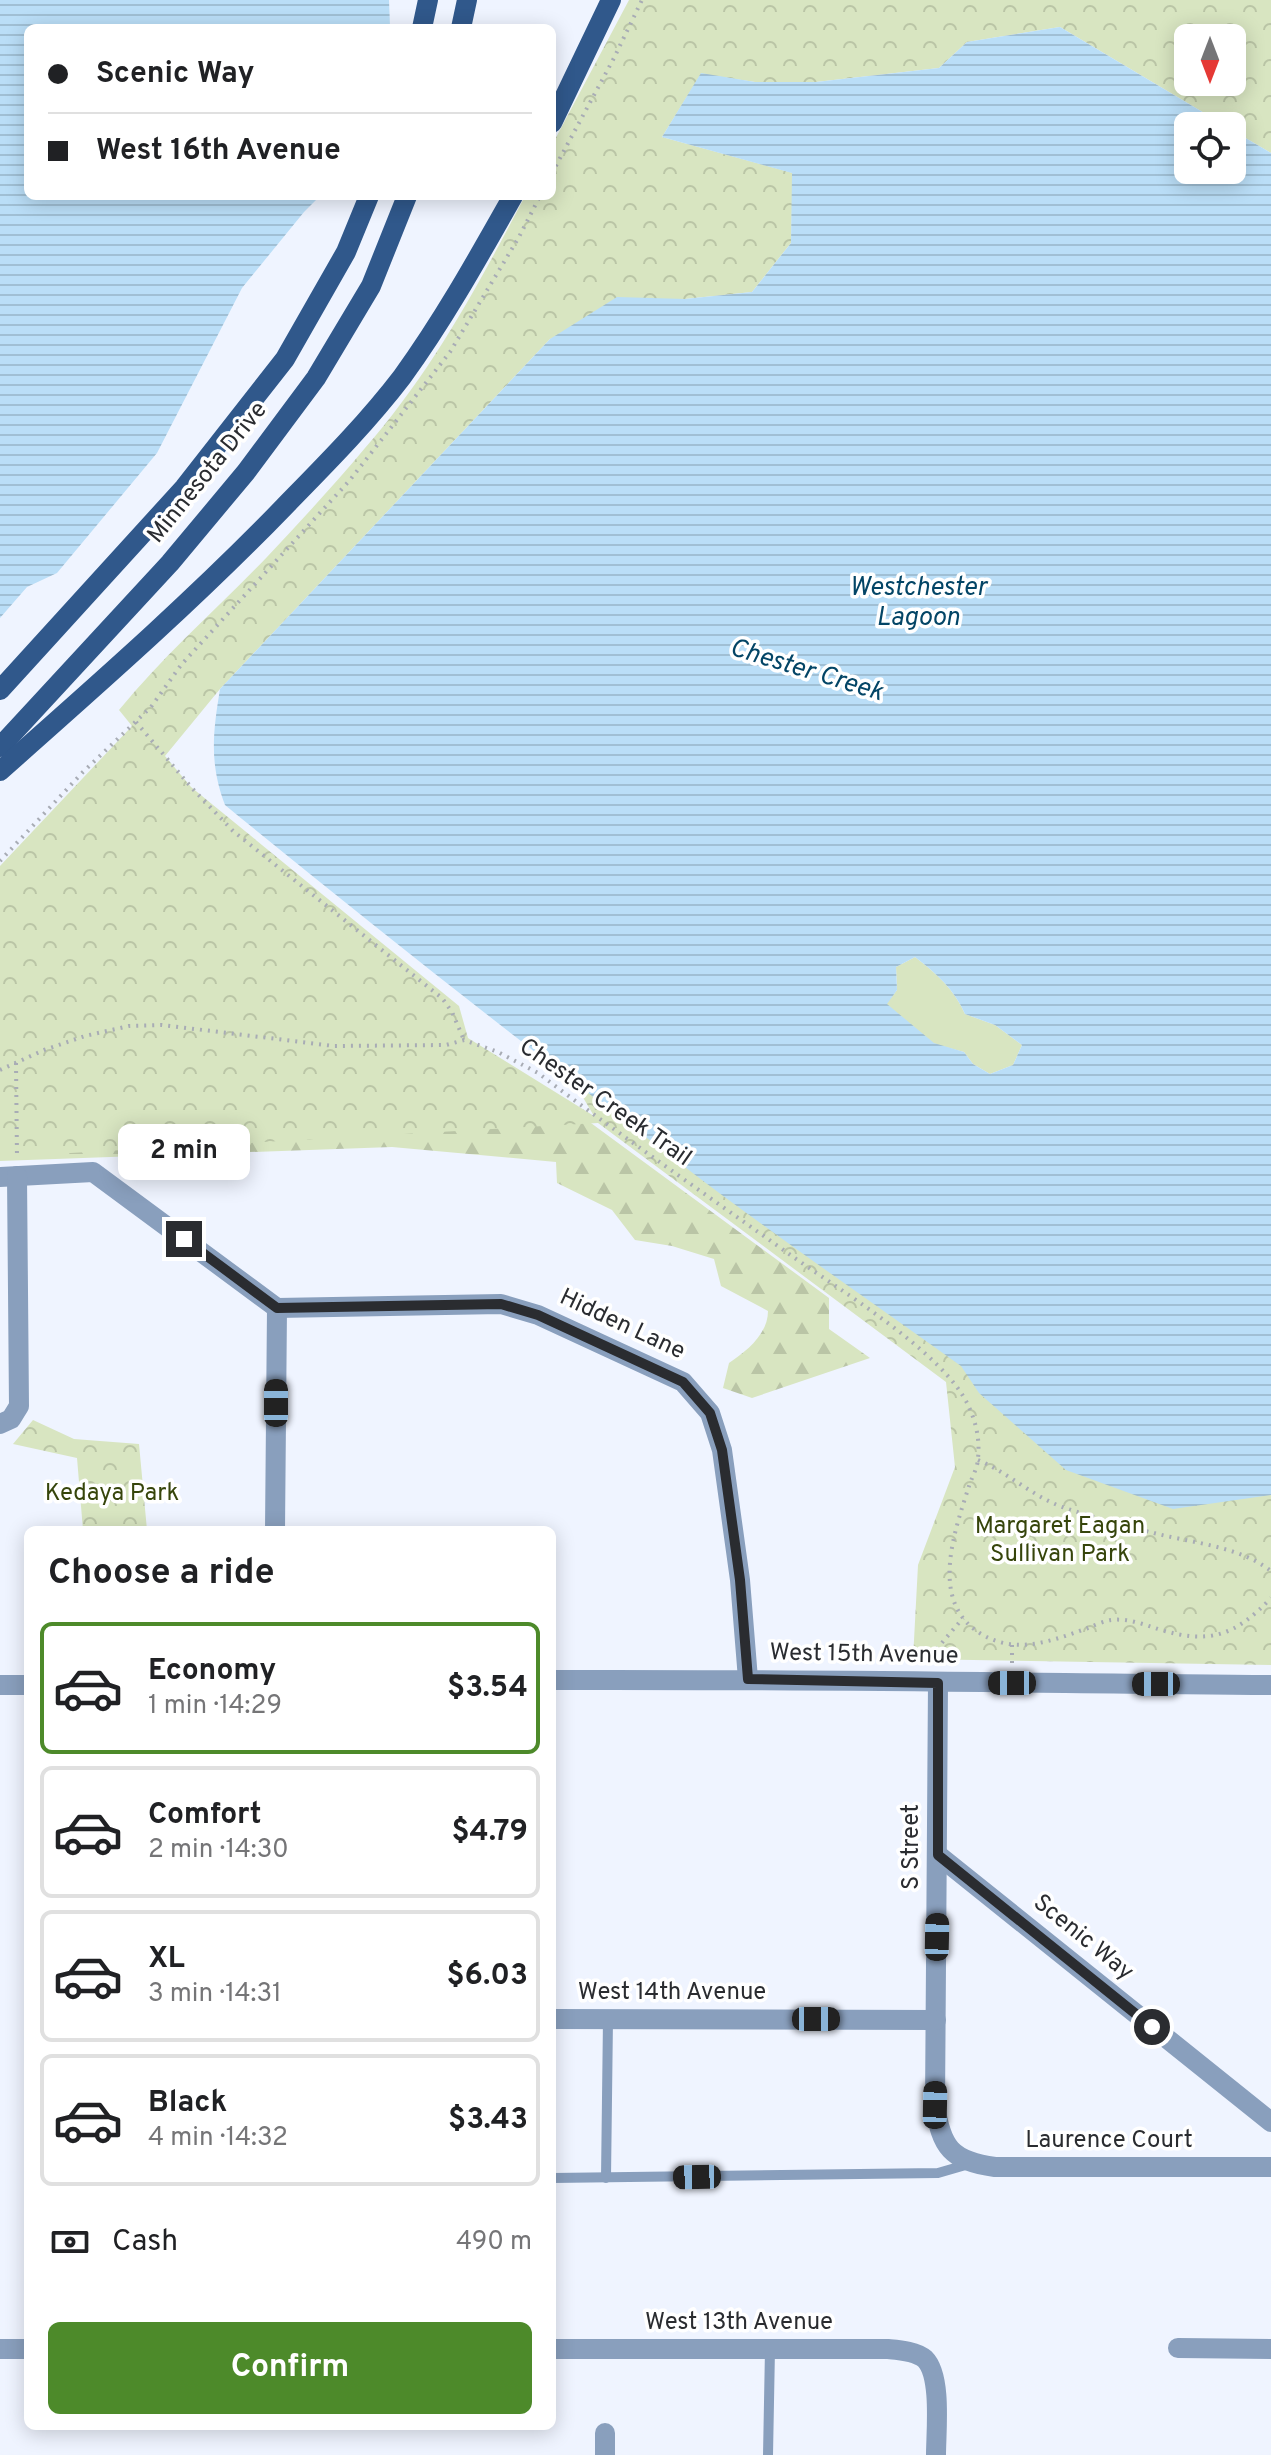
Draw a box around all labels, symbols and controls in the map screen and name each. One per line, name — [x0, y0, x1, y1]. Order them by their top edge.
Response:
north arrow — [1174, 24, 1246, 96]
map controls — [1174, 24, 1246, 184]
text: Scenic Way — [96, 56, 255, 93]
button: locate — [1174, 112, 1246, 184]
text: West 16th Avenue — [96, 133, 341, 170]
street label: Minnesota Drive — [142, 396, 274, 550]
water label: Westchester Lagoon — [849, 572, 989, 635]
water label: Chester Creek — [725, 632, 888, 710]
street label: Chester Creek Trail — [513, 1032, 697, 1174]
callout: 2 min — [118, 1123, 250, 1179]
text: 2 min — [150, 1135, 218, 1168]
route end — [166, 1221, 202, 1257]
street label: Hidden Lane — [554, 1283, 690, 1367]
car — [264, 1379, 288, 1427]
park label: Kedaya Park — [45, 1479, 179, 1509]
park label: Margaret Eagan Sullivan Park — [975, 1512, 1145, 1570]
text: Choose a ride — [48, 1551, 274, 1597]
street label: West 15th Avenue — [769, 1638, 959, 1672]
icon: car — [52, 1652, 124, 1724]
text: Economy — [148, 1653, 276, 1690]
text: $3.54 — [447, 1670, 528, 1707]
car — [988, 1671, 1036, 1695]
car — [1132, 1672, 1180, 1696]
text: 1 min · 14:29 — [148, 1690, 282, 1723]
icon: car — [52, 1796, 124, 1868]
text: Comfort — [148, 1797, 261, 1834]
street label: S Street — [897, 1804, 927, 1890]
text: $4.79 — [451, 1814, 528, 1851]
text: 2 min · 14:30 — [148, 1834, 289, 1867]
street label: Scenic Way — [1027, 1888, 1139, 1988]
car — [925, 1913, 949, 1961]
icon: car — [52, 1940, 124, 2012]
text: XL — [148, 1941, 185, 1978]
text: $6.03 — [446, 1958, 528, 1995]
text: 3 min · 14:31 — [148, 1978, 282, 2011]
street label: West 14th Avenue — [578, 1978, 766, 2008]
car — [792, 2007, 840, 2031]
route start — [1134, 2009, 1170, 2045]
car — [923, 2081, 947, 2129]
icon: car — [52, 2084, 124, 2156]
text: Black — [148, 2085, 227, 2122]
text: $3.43 — [448, 2102, 528, 2139]
text: 4 min · 14:32 — [148, 2122, 288, 2155]
street label: Laurence Court — [1025, 2126, 1193, 2156]
car — [673, 2165, 721, 2189]
icon: cash — [48, 2220, 92, 2264]
text: Cash — [112, 2224, 178, 2261]
text: 490 m — [456, 2226, 532, 2259]
street label: West 13th Avenue — [645, 2308, 833, 2338]
button: Confirm — [48, 2322, 532, 2414]

